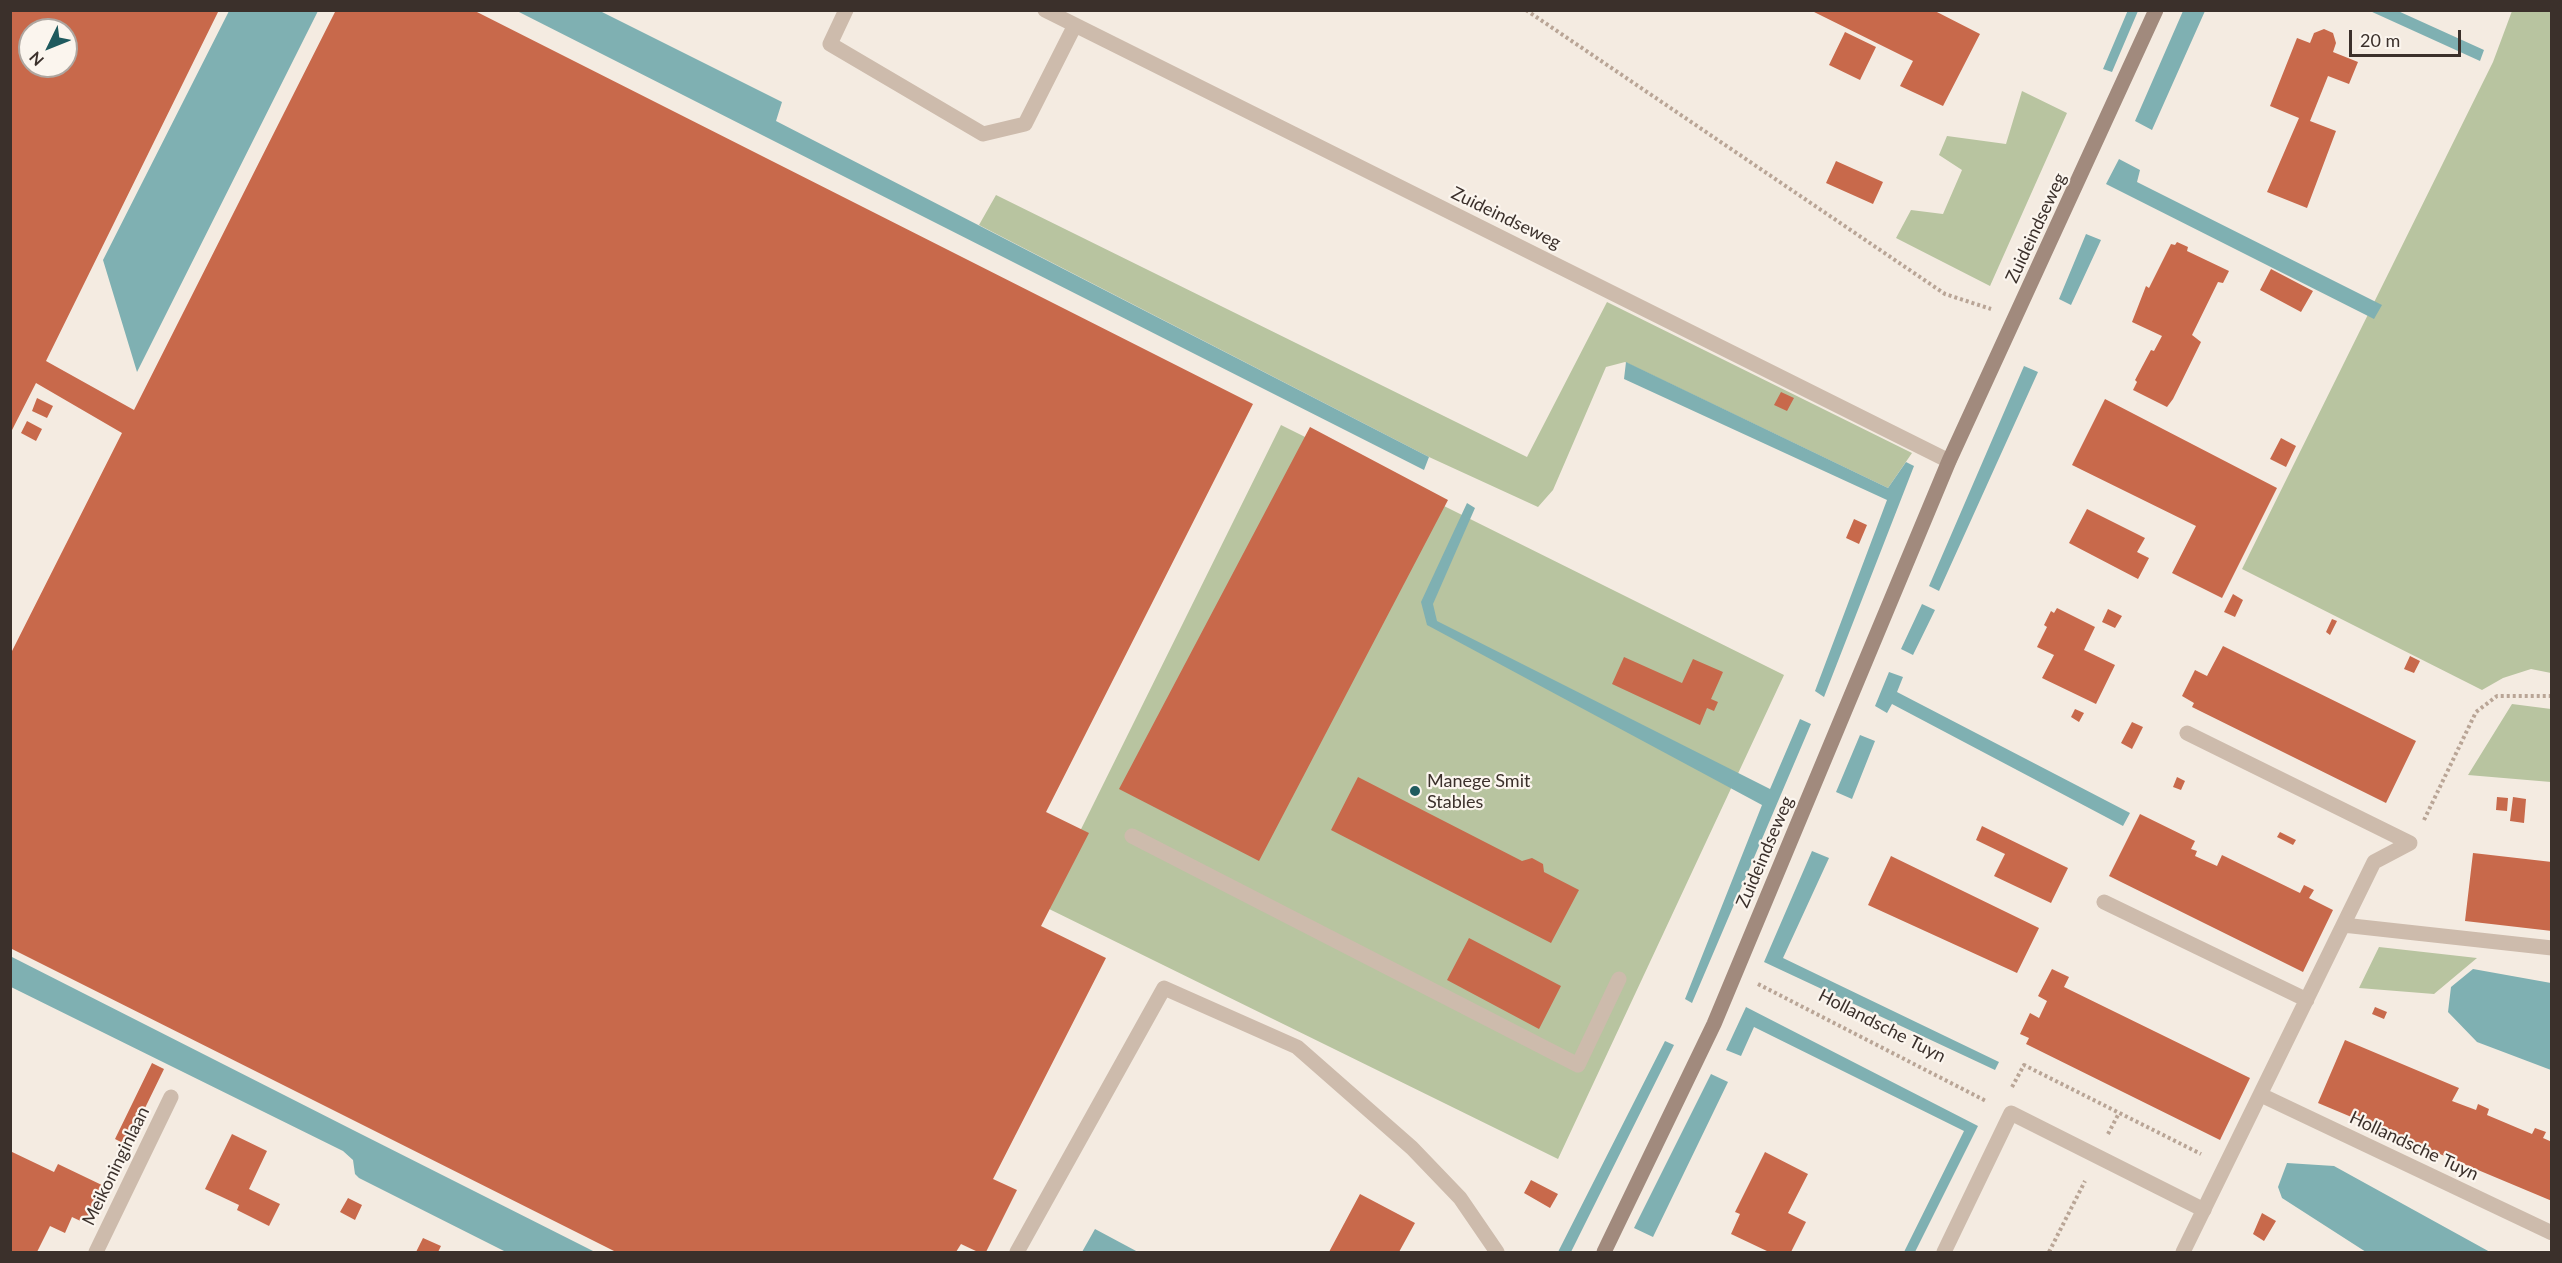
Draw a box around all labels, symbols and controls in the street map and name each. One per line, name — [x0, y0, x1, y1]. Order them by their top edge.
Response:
north arrow — [18, 18, 78, 78]
scale bar — [2352, 18, 2464, 56]
text: 20 m — [2360, 29, 2400, 51]
text: N — [25, 48, 47, 70]
street label: Zuideindseweg — [2001, 170, 2071, 286]
street label: Zuideindseweg — [1448, 182, 1564, 254]
place label: Manege Smit Stables — [1427, 770, 1530, 812]
marker: Manege Smit Stables — [1408, 784, 1422, 798]
street label: Zuideindseweg — [1732, 793, 1798, 911]
street label: Hollandsche Tuyn — [1815, 985, 1949, 1067]
street label: Meikoninginlaan — [78, 1103, 154, 1229]
street label: Hollandsche Tuyn — [2346, 1107, 2482, 1185]

